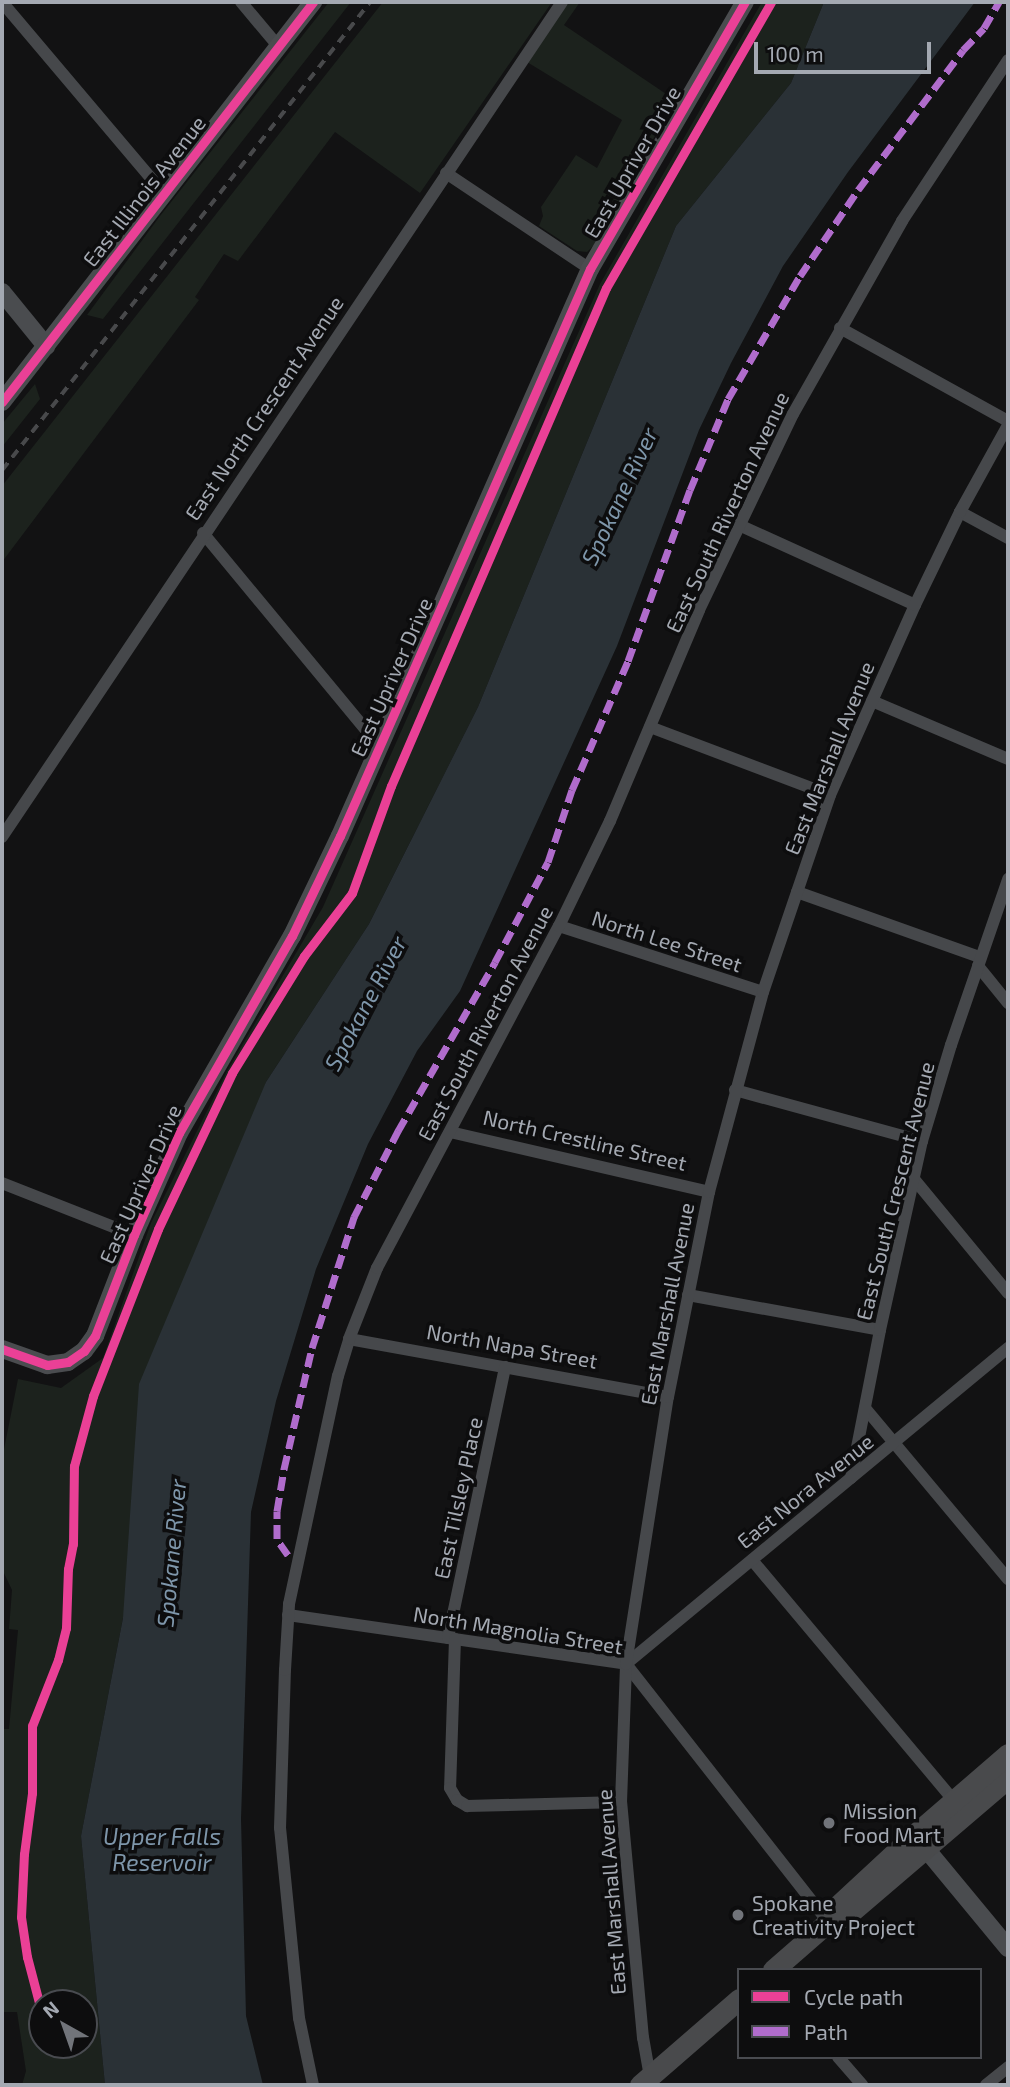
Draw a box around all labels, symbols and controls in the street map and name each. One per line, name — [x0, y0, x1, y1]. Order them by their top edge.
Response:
scale bar — [758, 28, 935, 72]
text: 100 m — [767, 41, 824, 66]
street label: East Upriver Drive — [578, 81, 686, 243]
street label: East Illinois Avenue — [77, 110, 211, 272]
street label: East North Crescent Avenue — [179, 291, 349, 525]
street label: East South Riverton Avenue — [660, 387, 794, 637]
water label: Spokane River — [575, 423, 663, 569]
street label: East Upriver Drive — [345, 593, 437, 761]
street label: East Marshall Avenue — [779, 657, 879, 859]
street label: East South Riverton Avenue — [412, 901, 558, 1145]
street label: North Lee Street — [589, 905, 745, 977]
water label: Spokane River — [318, 931, 412, 1075]
street label: East South Crescent Avenue — [851, 1059, 939, 1323]
street label: East Upriver Drive — [94, 1100, 186, 1268]
street label: North Crestline Street — [481, 1104, 689, 1176]
street label: East Marshall Avenue — [635, 1200, 699, 1408]
street label: North Napa Street — [425, 1319, 599, 1373]
street label: East Tilsley Place — [428, 1414, 488, 1582]
street label: East Nora Avenue — [732, 1428, 878, 1554]
water label: Spokane River — [151, 1478, 191, 1628]
street label: North Magnolia Street — [411, 1601, 625, 1659]
street label: East Marshall Avenue — [591, 1788, 631, 1996]
place label: Mission Food Mart — [843, 1798, 941, 1848]
marker: Mission Food Mart — [821, 1815, 837, 1831]
water label: Upper Falls Reservoir — [103, 1822, 221, 1876]
place label: Spokane Creativity Project — [752, 1890, 916, 1940]
marker: Spokane Creativity Project — [730, 1907, 746, 1923]
legend — [737, 1968, 982, 2059]
text: Cycle path — [804, 1984, 903, 2009]
north arrow — [28, 1989, 98, 2059]
text: N — [38, 1996, 63, 2022]
text: Path — [804, 2019, 848, 2044]

